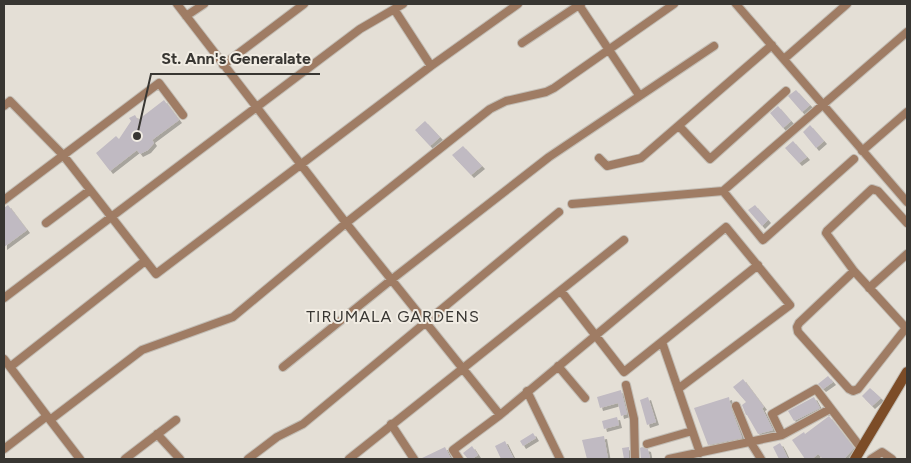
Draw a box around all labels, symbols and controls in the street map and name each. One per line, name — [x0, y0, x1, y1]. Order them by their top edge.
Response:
callout: St. Ann's Generalate — [151, 43, 320, 74]
text: St. Ann's Generalate — [161, 49, 311, 68]
district label: TIRUMALA GARDENS — [306, 307, 480, 326]

